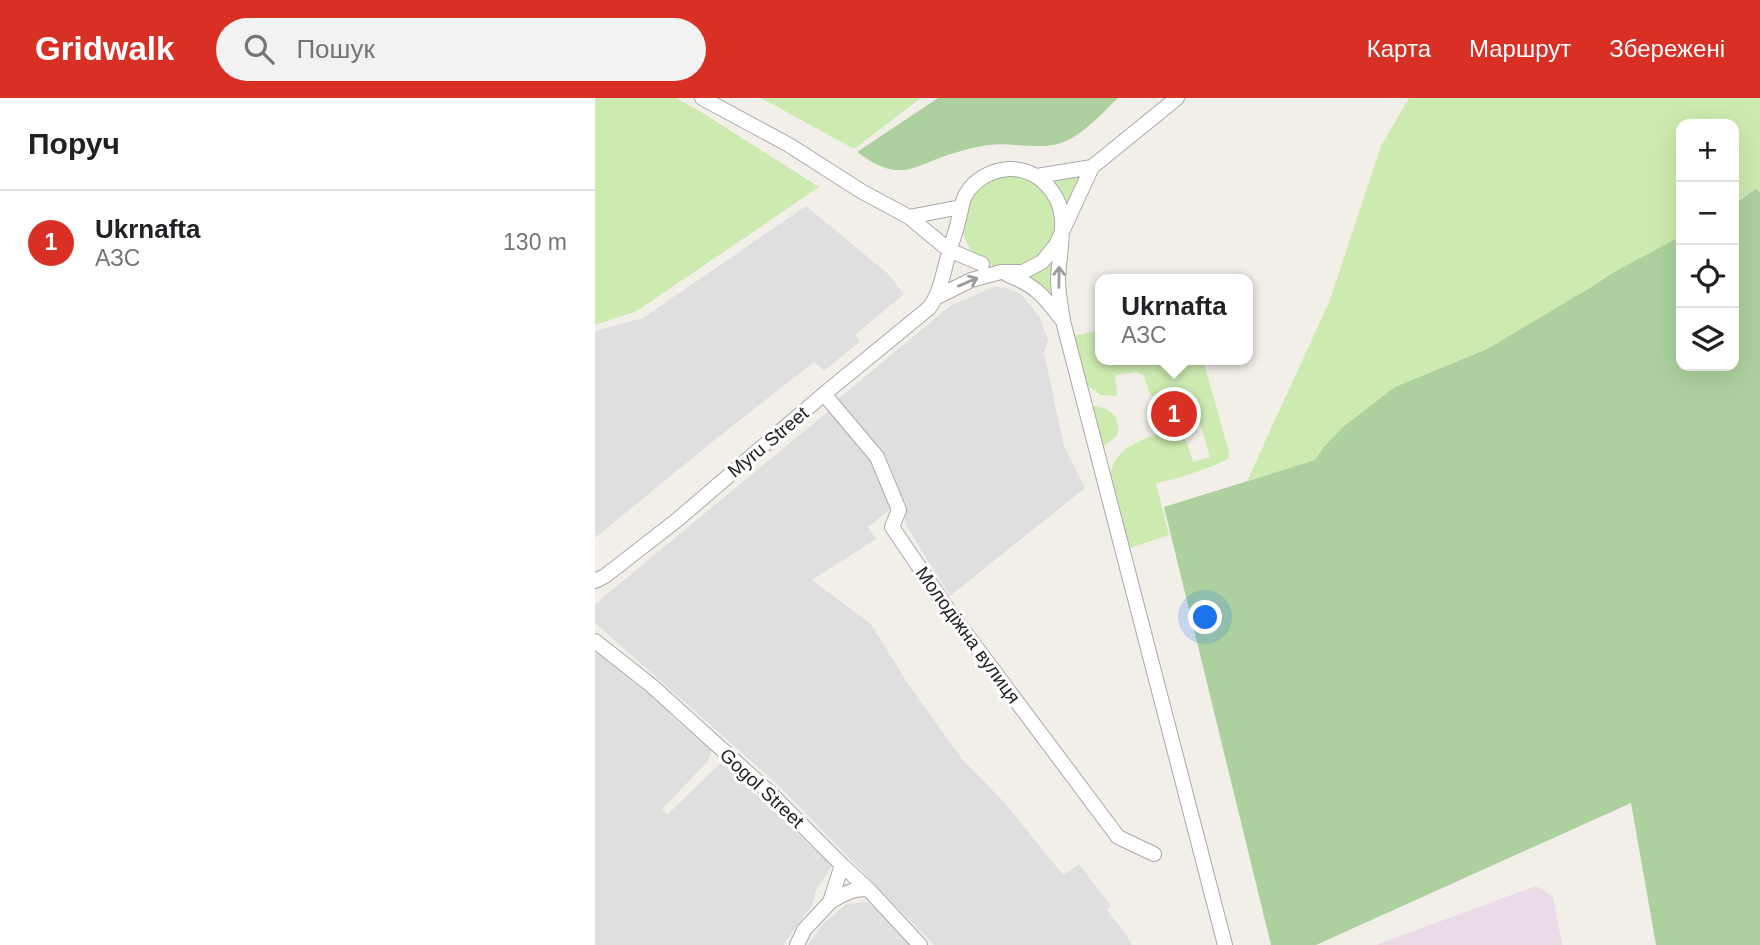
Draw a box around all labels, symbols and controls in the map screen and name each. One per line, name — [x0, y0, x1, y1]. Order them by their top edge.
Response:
search box — [216, 18, 706, 81]
text: Gridwalk — [35, 30, 174, 67]
icon: search — [240, 30, 278, 68]
text: Пошук — [296, 34, 375, 64]
text: Карта — [1367, 35, 1431, 62]
text: Маршрут — [1469, 35, 1571, 62]
text: Збережені — [1609, 35, 1725, 62]
map controls — [1676, 119, 1739, 371]
button: + — [1676, 119, 1739, 182]
text: Поруч — [28, 127, 120, 160]
button: − — [1676, 182, 1739, 245]
text: Ukrnafta — [95, 214, 200, 244]
text: 1 — [45, 229, 57, 255]
text: 130 m — [503, 229, 567, 255]
text: АЗС — [95, 245, 140, 271]
button: locate — [1676, 245, 1739, 308]
one-way arrow — [1052, 266, 1066, 289]
popup — [1095, 274, 1253, 365]
one-way arrow — [957, 275, 978, 288]
text: Ukrnafta — [1121, 291, 1227, 321]
button: layers — [1676, 308, 1739, 371]
text: АЗС — [1121, 322, 1167, 348]
pin: 1 — [1151, 388, 1197, 440]
street label: Myru Street — [724, 402, 813, 482]
street label: Молодіжна вулиця — [911, 563, 1025, 707]
your location — [1188, 600, 1222, 634]
street label: Gogol Street — [716, 744, 809, 833]

